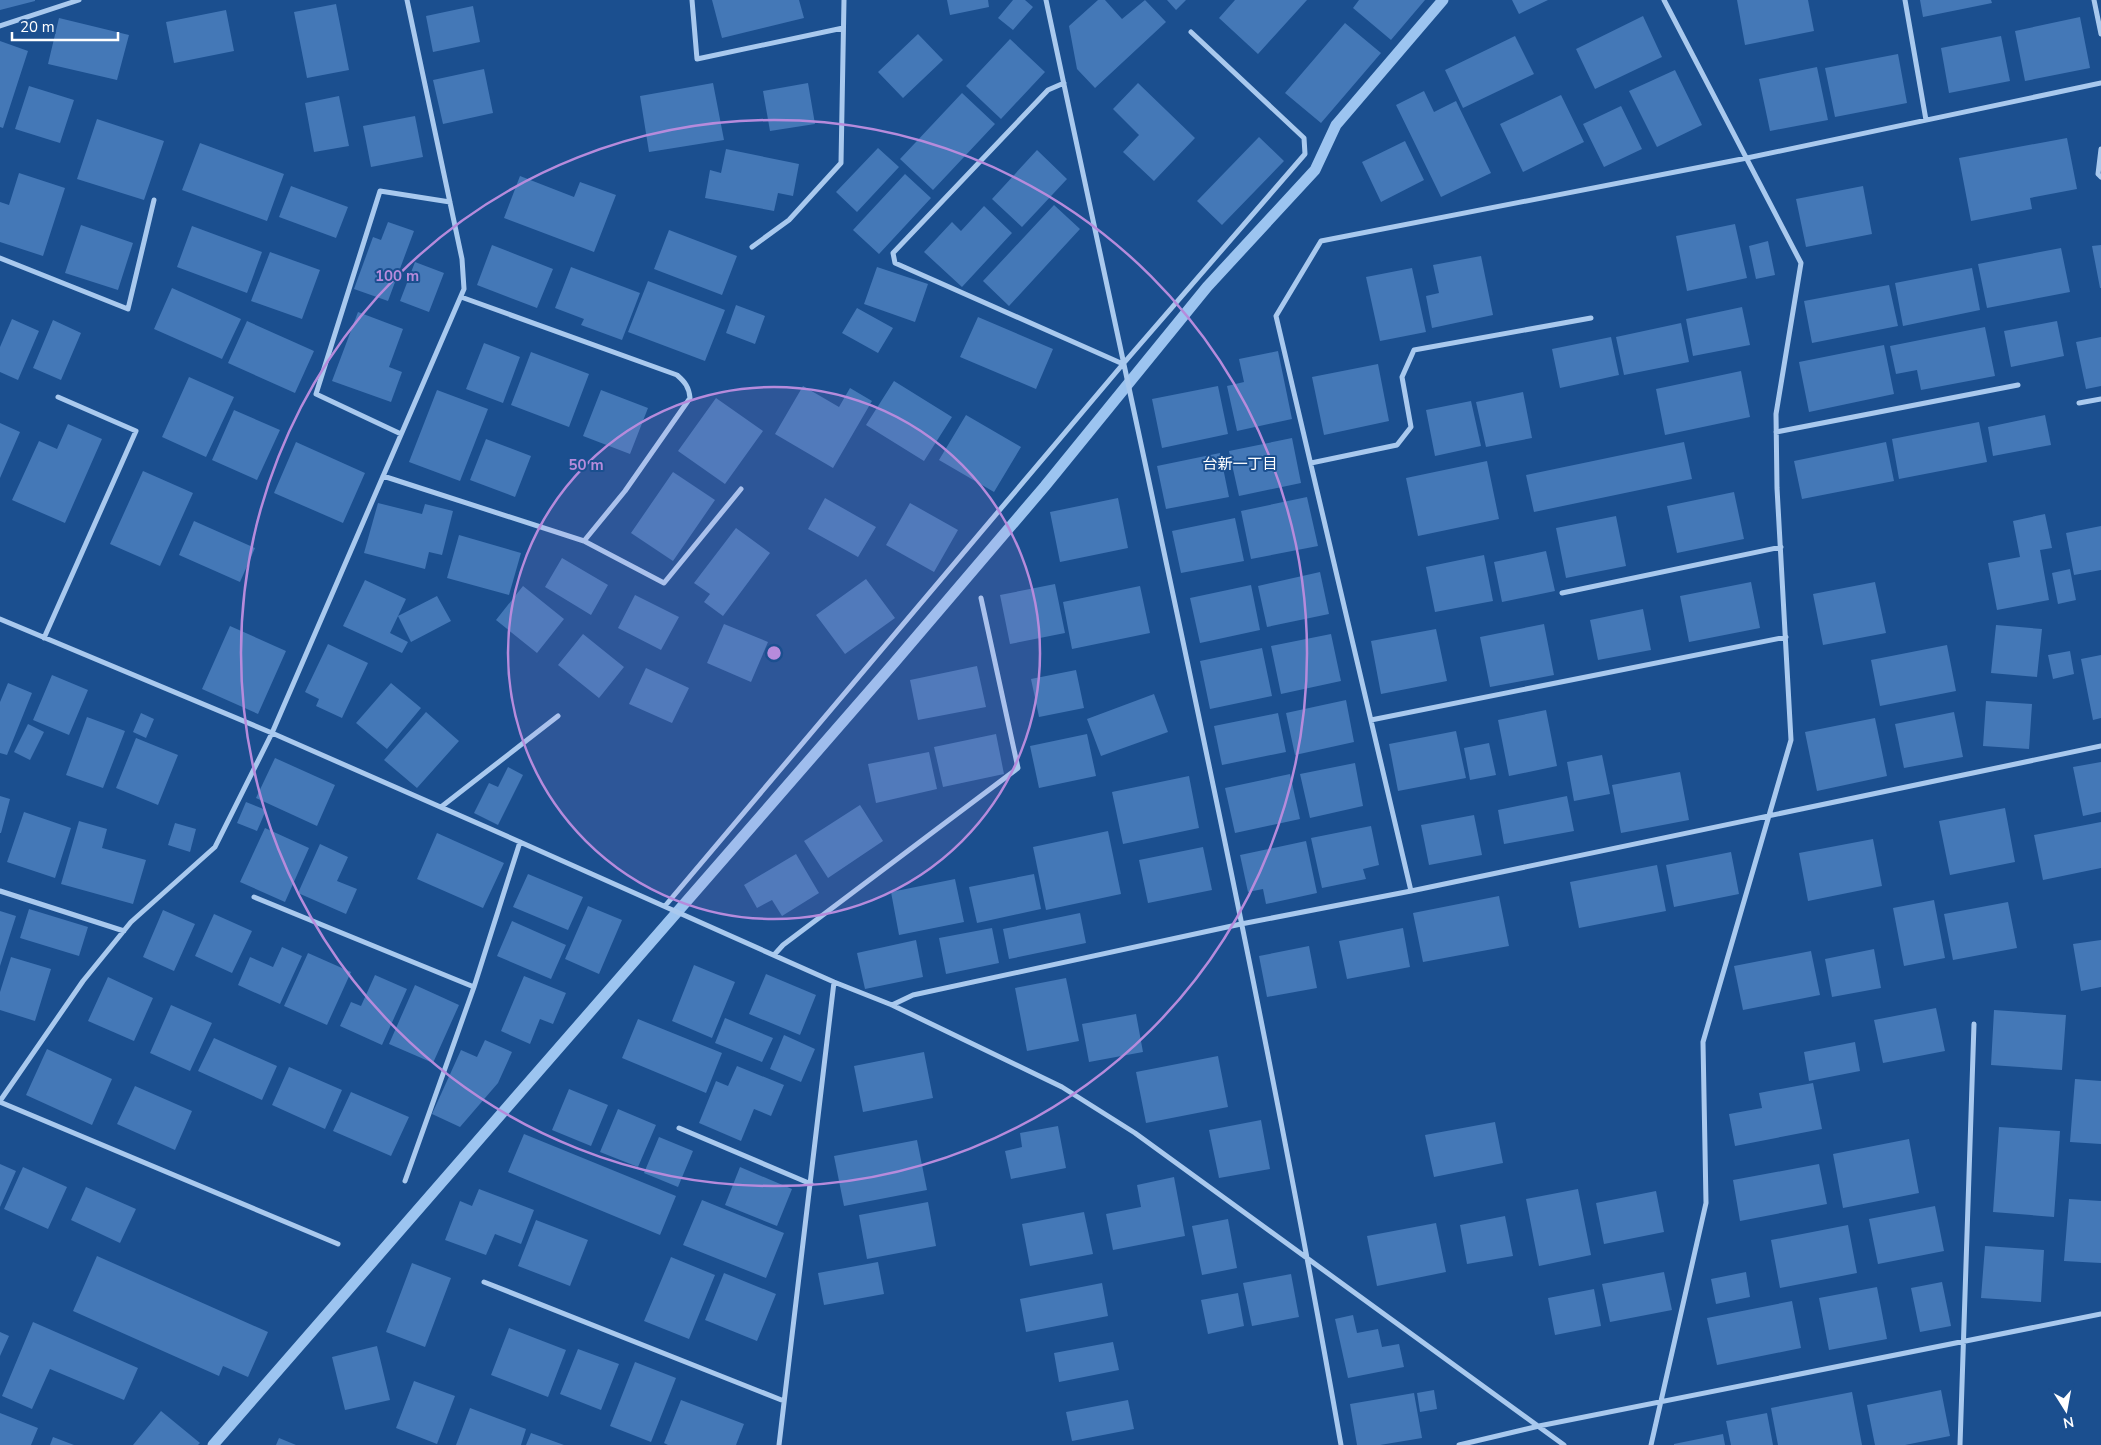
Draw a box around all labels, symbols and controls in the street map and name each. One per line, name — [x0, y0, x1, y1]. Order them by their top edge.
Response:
scale bar — [12, 10, 119, 42]
text: 20 m — [20, 17, 55, 37]
text: 100 m — [375, 266, 419, 286]
district label: 台新一丁目 — [1202, 454, 1278, 474]
text: 50 m — [568, 455, 604, 475]
centre of rings — [765, 644, 783, 662]
north arrow — [2041, 1385, 2091, 1435]
text: N — [2061, 1412, 2075, 1433]

